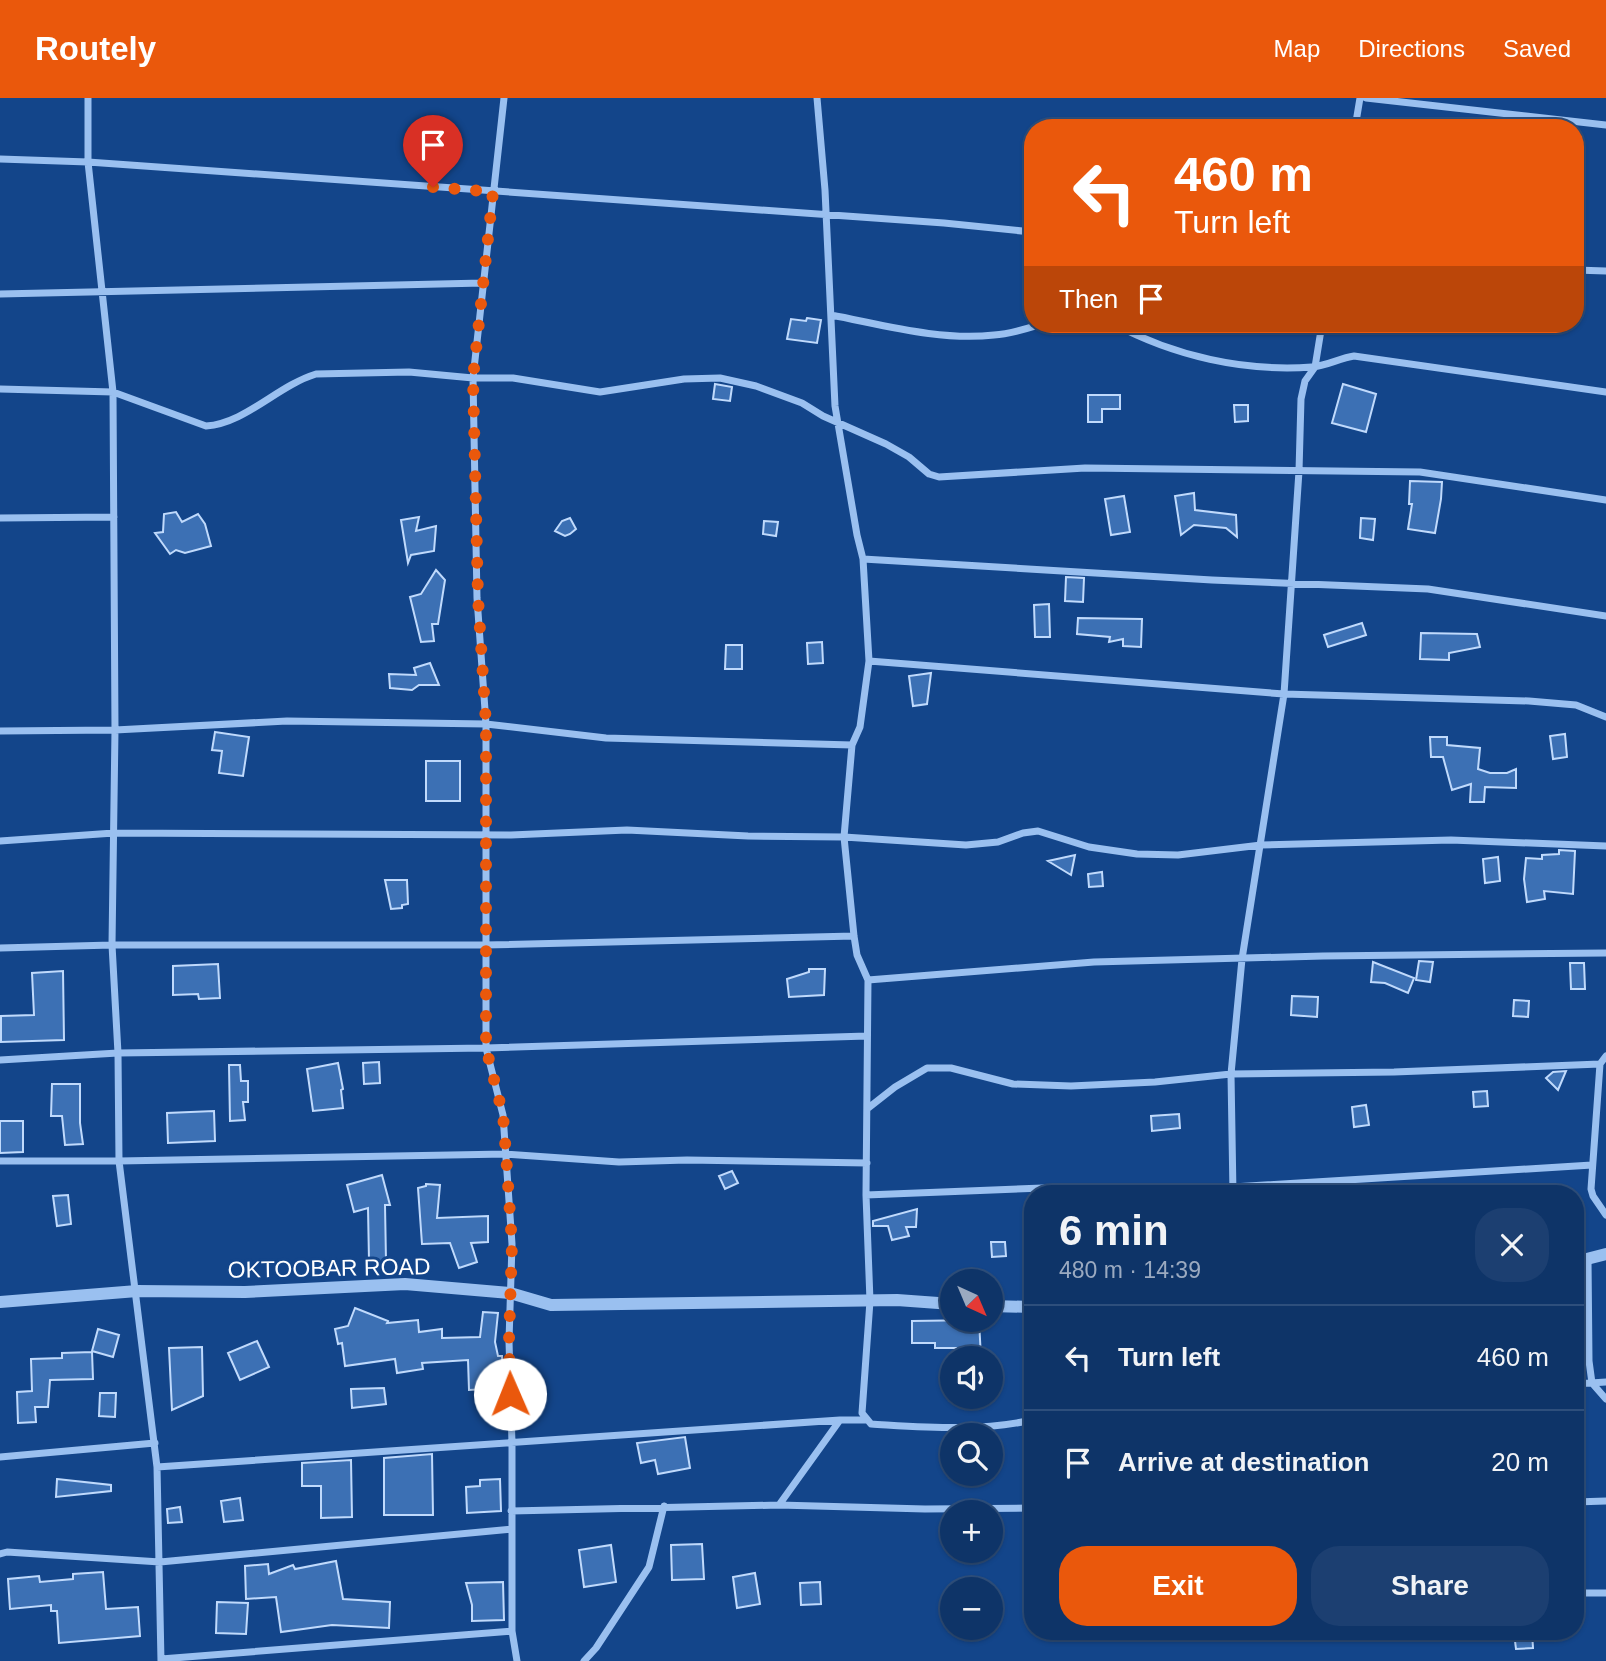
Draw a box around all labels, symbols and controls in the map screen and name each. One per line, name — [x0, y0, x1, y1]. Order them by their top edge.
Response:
text: Routely — [35, 30, 156, 67]
text: Map — [1274, 35, 1320, 62]
text: Directions — [1358, 35, 1465, 62]
text: Saved — [1503, 35, 1571, 62]
pin — [403, 115, 463, 187]
icon: arrive — [414, 126, 452, 164]
icon: left — [1059, 147, 1150, 238]
text: 460 m — [1174, 147, 1313, 201]
text: Turn left — [1174, 204, 1290, 240]
icon: arrive — [1132, 280, 1170, 318]
text: Then — [1059, 284, 1118, 314]
text: 6 min — [1059, 1207, 1169, 1254]
button: close — [1475, 1208, 1549, 1282]
street label: OKTOOBAR ROAD — [227, 1253, 431, 1283]
text: 480 m · 14:39 — [1059, 1257, 1201, 1283]
north arrow — [940, 1269, 1003, 1332]
map controls — [940, 1269, 1003, 1640]
icon: left — [1059, 1339, 1097, 1377]
text: Turn left — [1118, 1342, 1220, 1372]
text: 460 m — [1477, 1342, 1549, 1372]
button: sound — [940, 1346, 1003, 1409]
position arrow — [473, 1357, 547, 1431]
button: search — [940, 1423, 1003, 1486]
icon: arrive — [1059, 1444, 1097, 1482]
text: Arrive at destination — [1118, 1447, 1369, 1477]
text: 20 m — [1491, 1447, 1549, 1477]
button: + — [940, 1500, 1003, 1563]
button: Exit — [1059, 1546, 1297, 1626]
button: Share — [1311, 1546, 1549, 1626]
button: − — [940, 1577, 1003, 1640]

